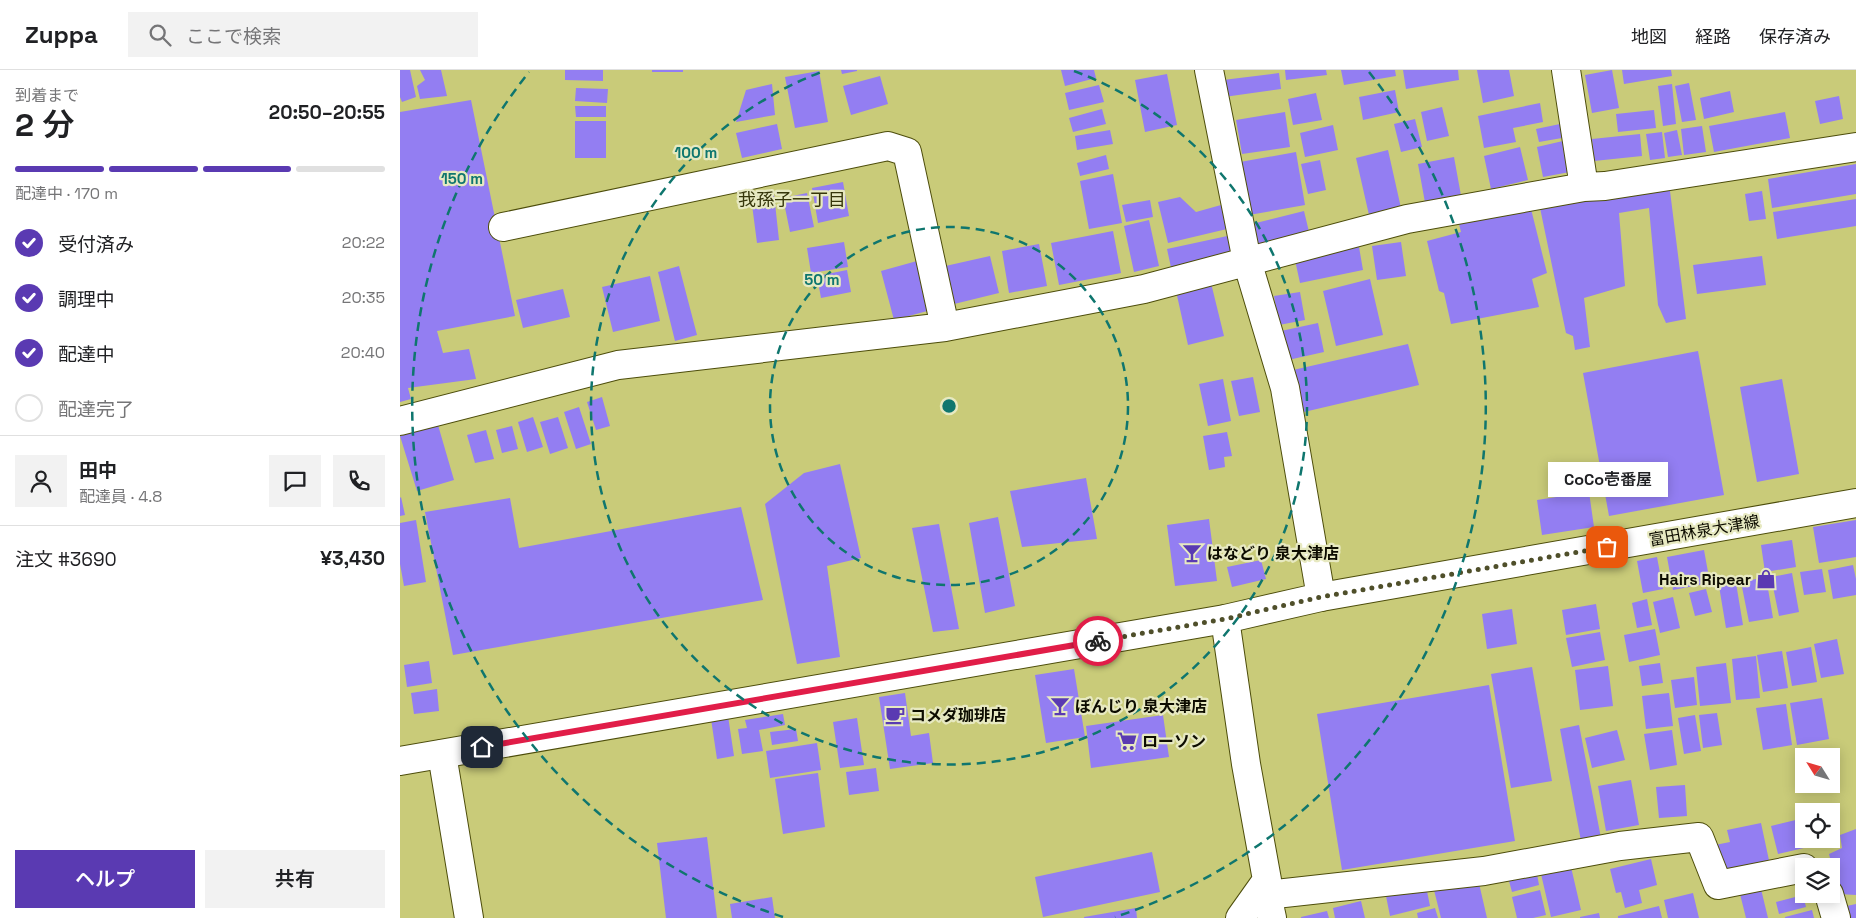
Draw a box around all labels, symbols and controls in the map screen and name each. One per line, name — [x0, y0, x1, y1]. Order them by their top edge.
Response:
search box — [128, 12, 478, 57]
text: Zuppa — [25, 19, 98, 50]
icon: search — [146, 21, 174, 49]
text: ここで検索 — [186, 24, 281, 49]
text: 地図 — [1631, 25, 1667, 48]
text: 経路 — [1695, 25, 1731, 48]
text: 保存済み — [1759, 25, 1831, 48]
text: 到着まで — [15, 85, 79, 106]
text: 20:50–20:55 — [269, 100, 385, 125]
text: 2 分 — [15, 105, 74, 145]
text: 100 m — [675, 143, 717, 162]
text: 150 m — [441, 169, 483, 188]
text: 配達中 · 170 m — [15, 183, 118, 204]
district label: 我孫子一丁目 — [738, 188, 846, 211]
icon: check — [15, 229, 43, 257]
text: 受付済み — [58, 232, 134, 257]
text: 20:22 — [342, 232, 385, 253]
text: 50 m — [804, 270, 840, 289]
icon: check — [15, 284, 43, 312]
text: 調理中 — [58, 287, 115, 312]
text: 20:35 — [342, 287, 385, 308]
icon: check — [15, 339, 43, 367]
text: 配達中 — [58, 342, 115, 367]
text: 20:40 — [341, 342, 385, 363]
text: 配達完了 — [58, 397, 134, 422]
centre of rings — [940, 397, 958, 415]
button: person — [15, 455, 67, 507]
button: chat — [269, 455, 321, 507]
button: phone — [333, 455, 385, 507]
text: 田中 — [79, 458, 117, 483]
callout: CoCo壱番屋 — [1547, 462, 1667, 497]
text: CoCo壱番屋 — [1564, 469, 1652, 490]
text: 配達員 · 4.8 — [79, 486, 162, 507]
street label: 富田林泉大津線 — [1647, 510, 1761, 551]
pin — [1586, 526, 1628, 568]
icon: bag — [1593, 533, 1621, 561]
bar icon: はなどり 泉大津店 — [1181, 542, 1203, 564]
place label: はなどり 泉大津店 — [1207, 543, 1339, 564]
text: ¥3,430 — [320, 546, 385, 571]
text: 注文 #3690 — [15, 547, 117, 572]
shop icon: Hairs Ripear — [1755, 568, 1777, 590]
place label: Hairs Ripear — [1659, 569, 1751, 590]
courier — [1073, 616, 1123, 666]
icon: bike — [1084, 627, 1112, 655]
bar icon: ぼんじり 泉大津店 — [1049, 695, 1071, 717]
place label: ぼんじり 泉大津店 — [1075, 696, 1207, 717]
cafe icon: コメダ珈琲店 — [884, 704, 906, 726]
place label: コメダ珈琲店 — [910, 705, 1006, 726]
pin — [461, 726, 503, 768]
supermarket icon: ローソン — [1116, 730, 1138, 752]
place label: ローソン — [1142, 731, 1206, 752]
icon: home — [468, 733, 496, 761]
north arrow — [1795, 748, 1840, 792]
map controls — [1795, 748, 1840, 903]
button: locate — [1795, 803, 1840, 848]
button: ヘルプ — [15, 850, 195, 908]
button: 共有 — [205, 850, 385, 908]
button: layers — [1795, 858, 1840, 903]

